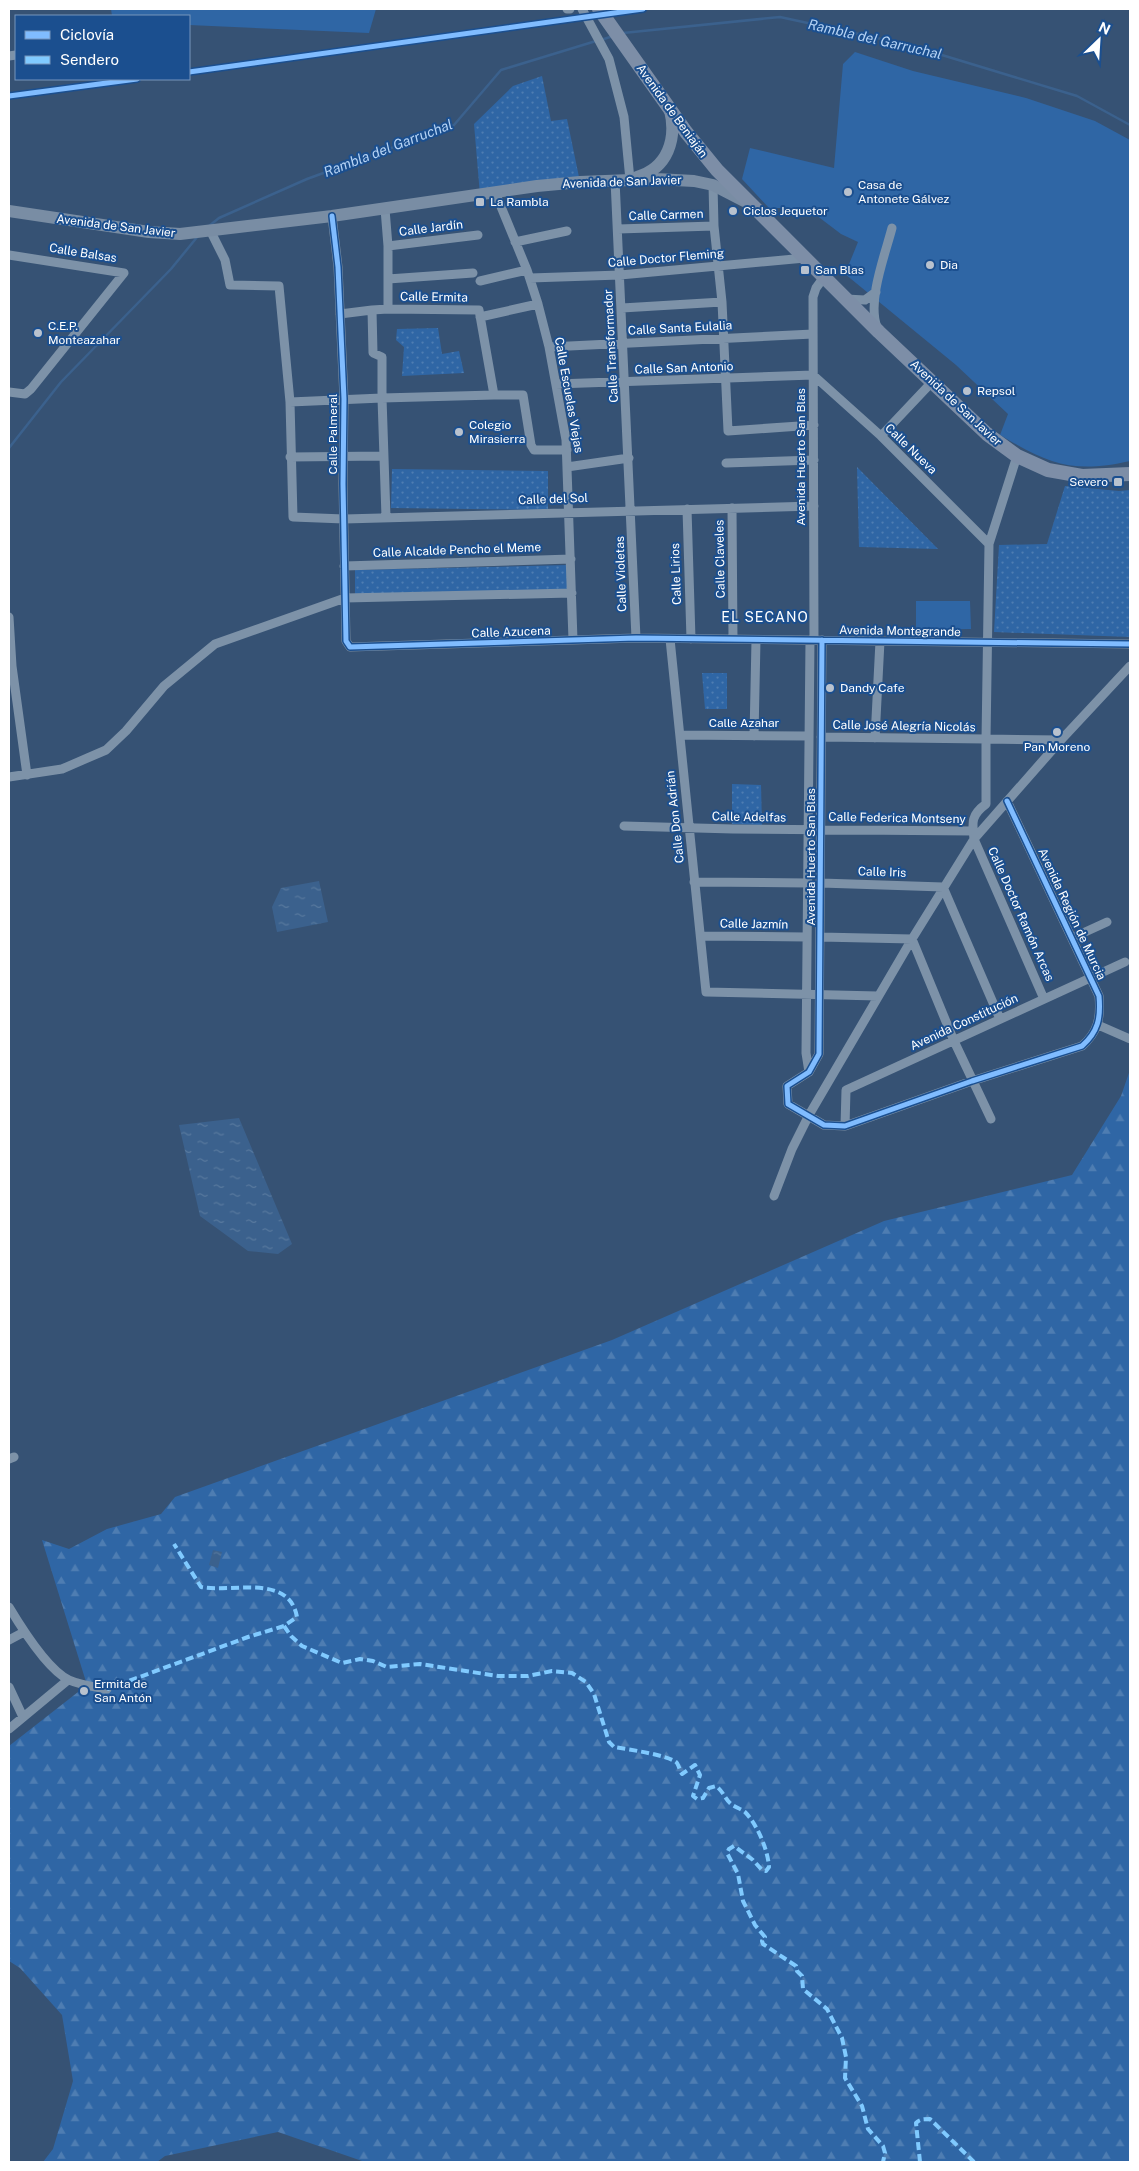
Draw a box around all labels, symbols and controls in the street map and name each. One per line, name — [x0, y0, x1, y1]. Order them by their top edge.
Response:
legend — [15, 15, 190, 80]
north arrow — [1074, 15, 1124, 65]
water label: Rambla del Garruchal — [807, 16, 943, 62]
text: N — [1096, 19, 1113, 38]
text: Ciclovía — [60, 26, 114, 43]
text: Sendero — [60, 51, 119, 68]
street label: Avenida de Beniaján — [633, 62, 711, 160]
water label: Rambla del Garruchal — [321, 116, 455, 180]
street label: Avenida de San Javier — [562, 173, 682, 191]
place label: Casa de Antonete Gálvez — [858, 178, 949, 206]
marker: Casa de Antonete Gálvez — [842, 186, 854, 198]
place label: La Rambla — [490, 195, 549, 209]
marker: La Rambla — [474, 196, 486, 208]
place label: Ciclos Jequetor — [743, 204, 828, 218]
marker: Ciclos Jequetor — [727, 205, 739, 217]
street label: Calle Carmen — [628, 207, 704, 223]
street label: Avenida de San Javier — [56, 212, 177, 240]
street label: Calle Jardín — [398, 217, 464, 239]
street label: Calle Balsas — [48, 241, 118, 265]
street label: Calle Doctor Fleming — [607, 246, 725, 270]
place label: Dia — [940, 258, 958, 272]
marker: Dia — [924, 259, 936, 271]
place label: San Blas — [815, 263, 864, 277]
marker: San Blas — [799, 264, 811, 276]
street label: Calle Ermita — [400, 289, 468, 305]
street label: Calle Transformador — [601, 289, 621, 403]
street label: Calle Santa Eulalia — [627, 318, 733, 338]
place label: C.E.P. Monteazahar — [48, 319, 121, 347]
marker: C.E.P. Monteazahar — [32, 327, 44, 339]
street label: Calle Escuelas Viejas — [552, 336, 586, 454]
street label: Avenida de San Javier — [907, 357, 1005, 449]
street label: Calle San Antonio — [634, 359, 734, 377]
place label: Repsol — [977, 384, 1016, 398]
marker: Repsol — [961, 385, 973, 397]
street label: Avenida Huerto San Blas — [794, 388, 808, 526]
street label: Calle Palmeral — [326, 393, 340, 474]
place label: Colegio Mirasierra — [469, 418, 525, 446]
street label: Calle Nueva — [882, 421, 940, 477]
marker: Colegio Mirasierra — [453, 426, 465, 438]
place label: Severo — [1069, 475, 1108, 489]
marker: Severo — [1112, 476, 1124, 488]
street label: Calle del Sol — [518, 491, 589, 507]
street label: Calle Claveles — [712, 520, 728, 598]
street label: Calle Violetas — [613, 536, 629, 612]
street label: Calle Alcalde Pencho el Meme — [373, 540, 542, 560]
street label: Calle Lirios — [668, 543, 684, 605]
district label: EL SECANO — [721, 609, 809, 625]
street label: Avenida Montegrande — [839, 623, 961, 639]
street label: Calle Azucena — [471, 624, 551, 640]
place label: Dandy Cafe — [840, 681, 905, 695]
marker: Dandy Cafe — [824, 682, 836, 694]
street label: Calle Azahar — [709, 716, 780, 730]
street label: Calle José Alegría Nicolás — [832, 718, 976, 734]
marker: Pan Moreno — [1051, 726, 1063, 738]
place label: Pan Moreno — [1024, 740, 1090, 754]
street label: Calle Don Adrián — [663, 770, 687, 864]
street label: Avenida Huerto San Blas — [804, 788, 818, 926]
street label: Calle Adelfas — [712, 809, 786, 825]
street label: Calle Federica Montseny — [828, 810, 966, 826]
street label: Calle Doctor Ramón Arcas — [985, 845, 1057, 983]
street label: Avenida Región de Murcia — [1035, 846, 1109, 982]
street label: Calle Iris — [858, 864, 906, 880]
street label: Calle Jazmín — [720, 916, 788, 932]
street label: Avenida Constitución — [908, 991, 1020, 1053]
place label: Ermita de San Antón — [94, 1677, 152, 1705]
marker: Ermita de San Antón — [78, 1685, 90, 1697]

